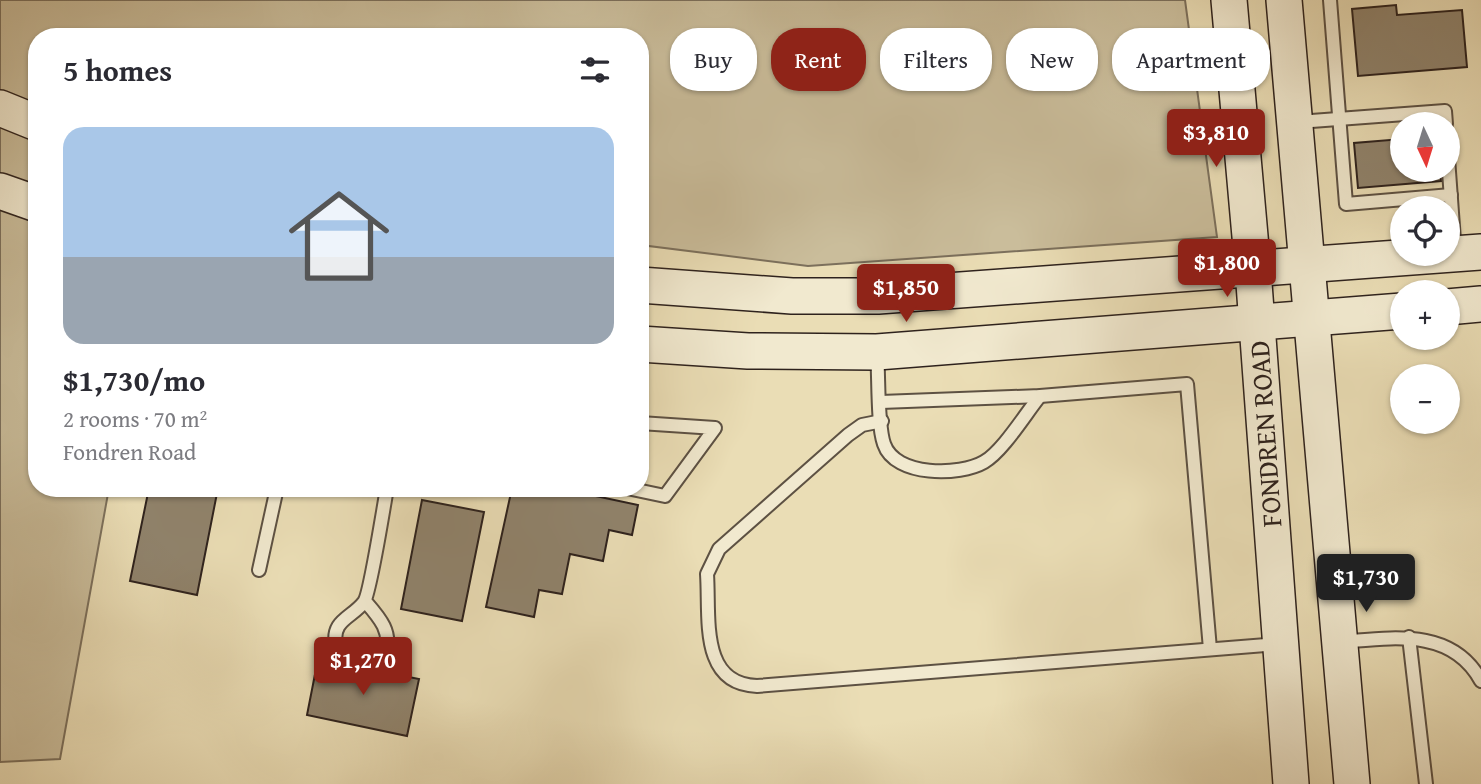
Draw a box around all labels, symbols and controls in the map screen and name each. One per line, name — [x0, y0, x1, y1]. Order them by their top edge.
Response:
chip: Buy — [670, 28, 757, 91]
chip: Rent — [771, 28, 866, 91]
chip: Filters — [880, 28, 992, 91]
chip: New — [1006, 28, 1098, 91]
chip: Apartment — [1112, 28, 1270, 91]
text: 5 homes — [63, 48, 172, 92]
icon: filters — [576, 51, 614, 89]
pin: $3,810 — [1159, 110, 1273, 169]
north arrow — [1390, 112, 1460, 182]
map controls — [1390, 112, 1460, 434]
text: $3,810 — [1183, 115, 1249, 148]
icon: home — [276, 173, 402, 299]
button: locate — [1390, 196, 1460, 266]
pin: $1,800 — [1170, 240, 1284, 299]
text: $1,800 — [1194, 245, 1260, 278]
pin: $1,850 — [849, 264, 963, 324]
text: $1,850 — [873, 270, 939, 303]
button: + — [1390, 280, 1460, 350]
street label: FONDREN ROAD — [1238, 339, 1291, 529]
text: $1,730/mo — [63, 358, 205, 402]
button: − — [1390, 364, 1460, 434]
text: 2 rooms · 70 m² — [63, 402, 207, 435]
text: Fondren Road — [63, 435, 196, 468]
pin: $1,730 — [1309, 554, 1423, 614]
text: $1,730 — [1333, 560, 1399, 593]
pin: $1,270 — [306, 638, 420, 697]
text: $1,270 — [330, 643, 396, 676]

